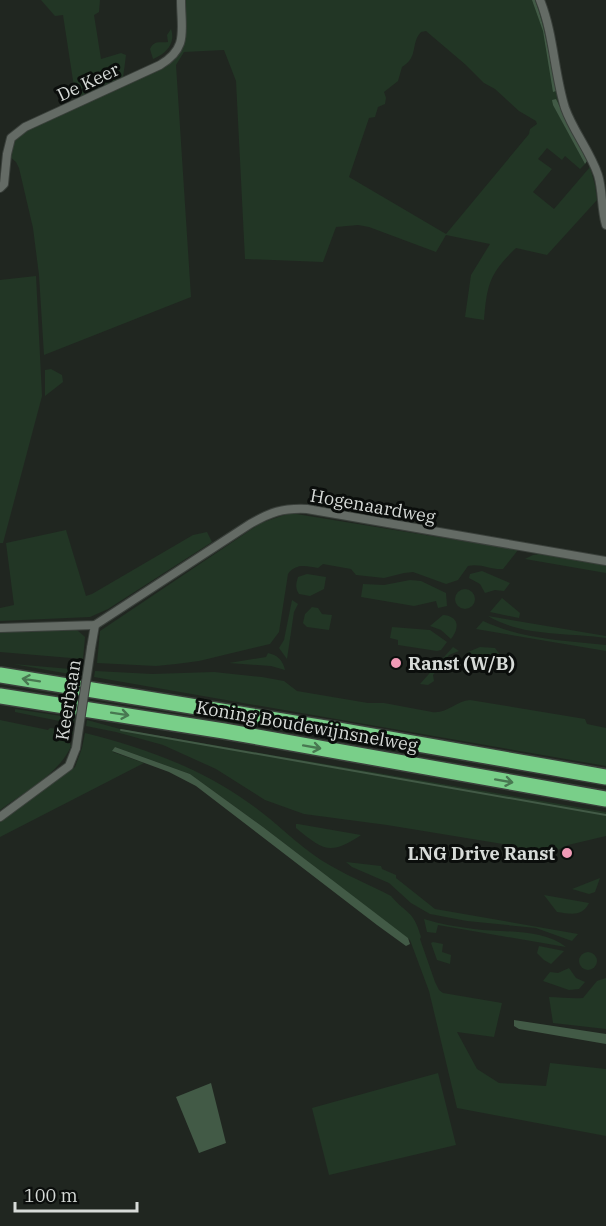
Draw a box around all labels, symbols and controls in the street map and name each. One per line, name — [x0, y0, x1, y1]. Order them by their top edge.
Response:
street label: De Keer — [53, 58, 123, 106]
street label: Hogenaardweg — [308, 484, 438, 528]
place label: Ranst (W/B) — [408, 652, 515, 675]
marker: Ranst (W/B) — [389, 656, 403, 670]
street label: Keerbaan — [50, 658, 86, 742]
one-way arrow — [21, 674, 41, 685]
street label: Koning Boudewijnsnelweg — [195, 695, 420, 757]
one-way arrow — [110, 708, 130, 719]
one-way arrow — [302, 742, 322, 753]
one-way arrow — [494, 776, 514, 787]
place label: LNG Drive Ranst — [408, 842, 555, 865]
marker: LNG Drive Ranst — [560, 846, 574, 860]
scale bar — [15, 1175, 136, 1213]
text: 100 m — [24, 1184, 78, 1207]

